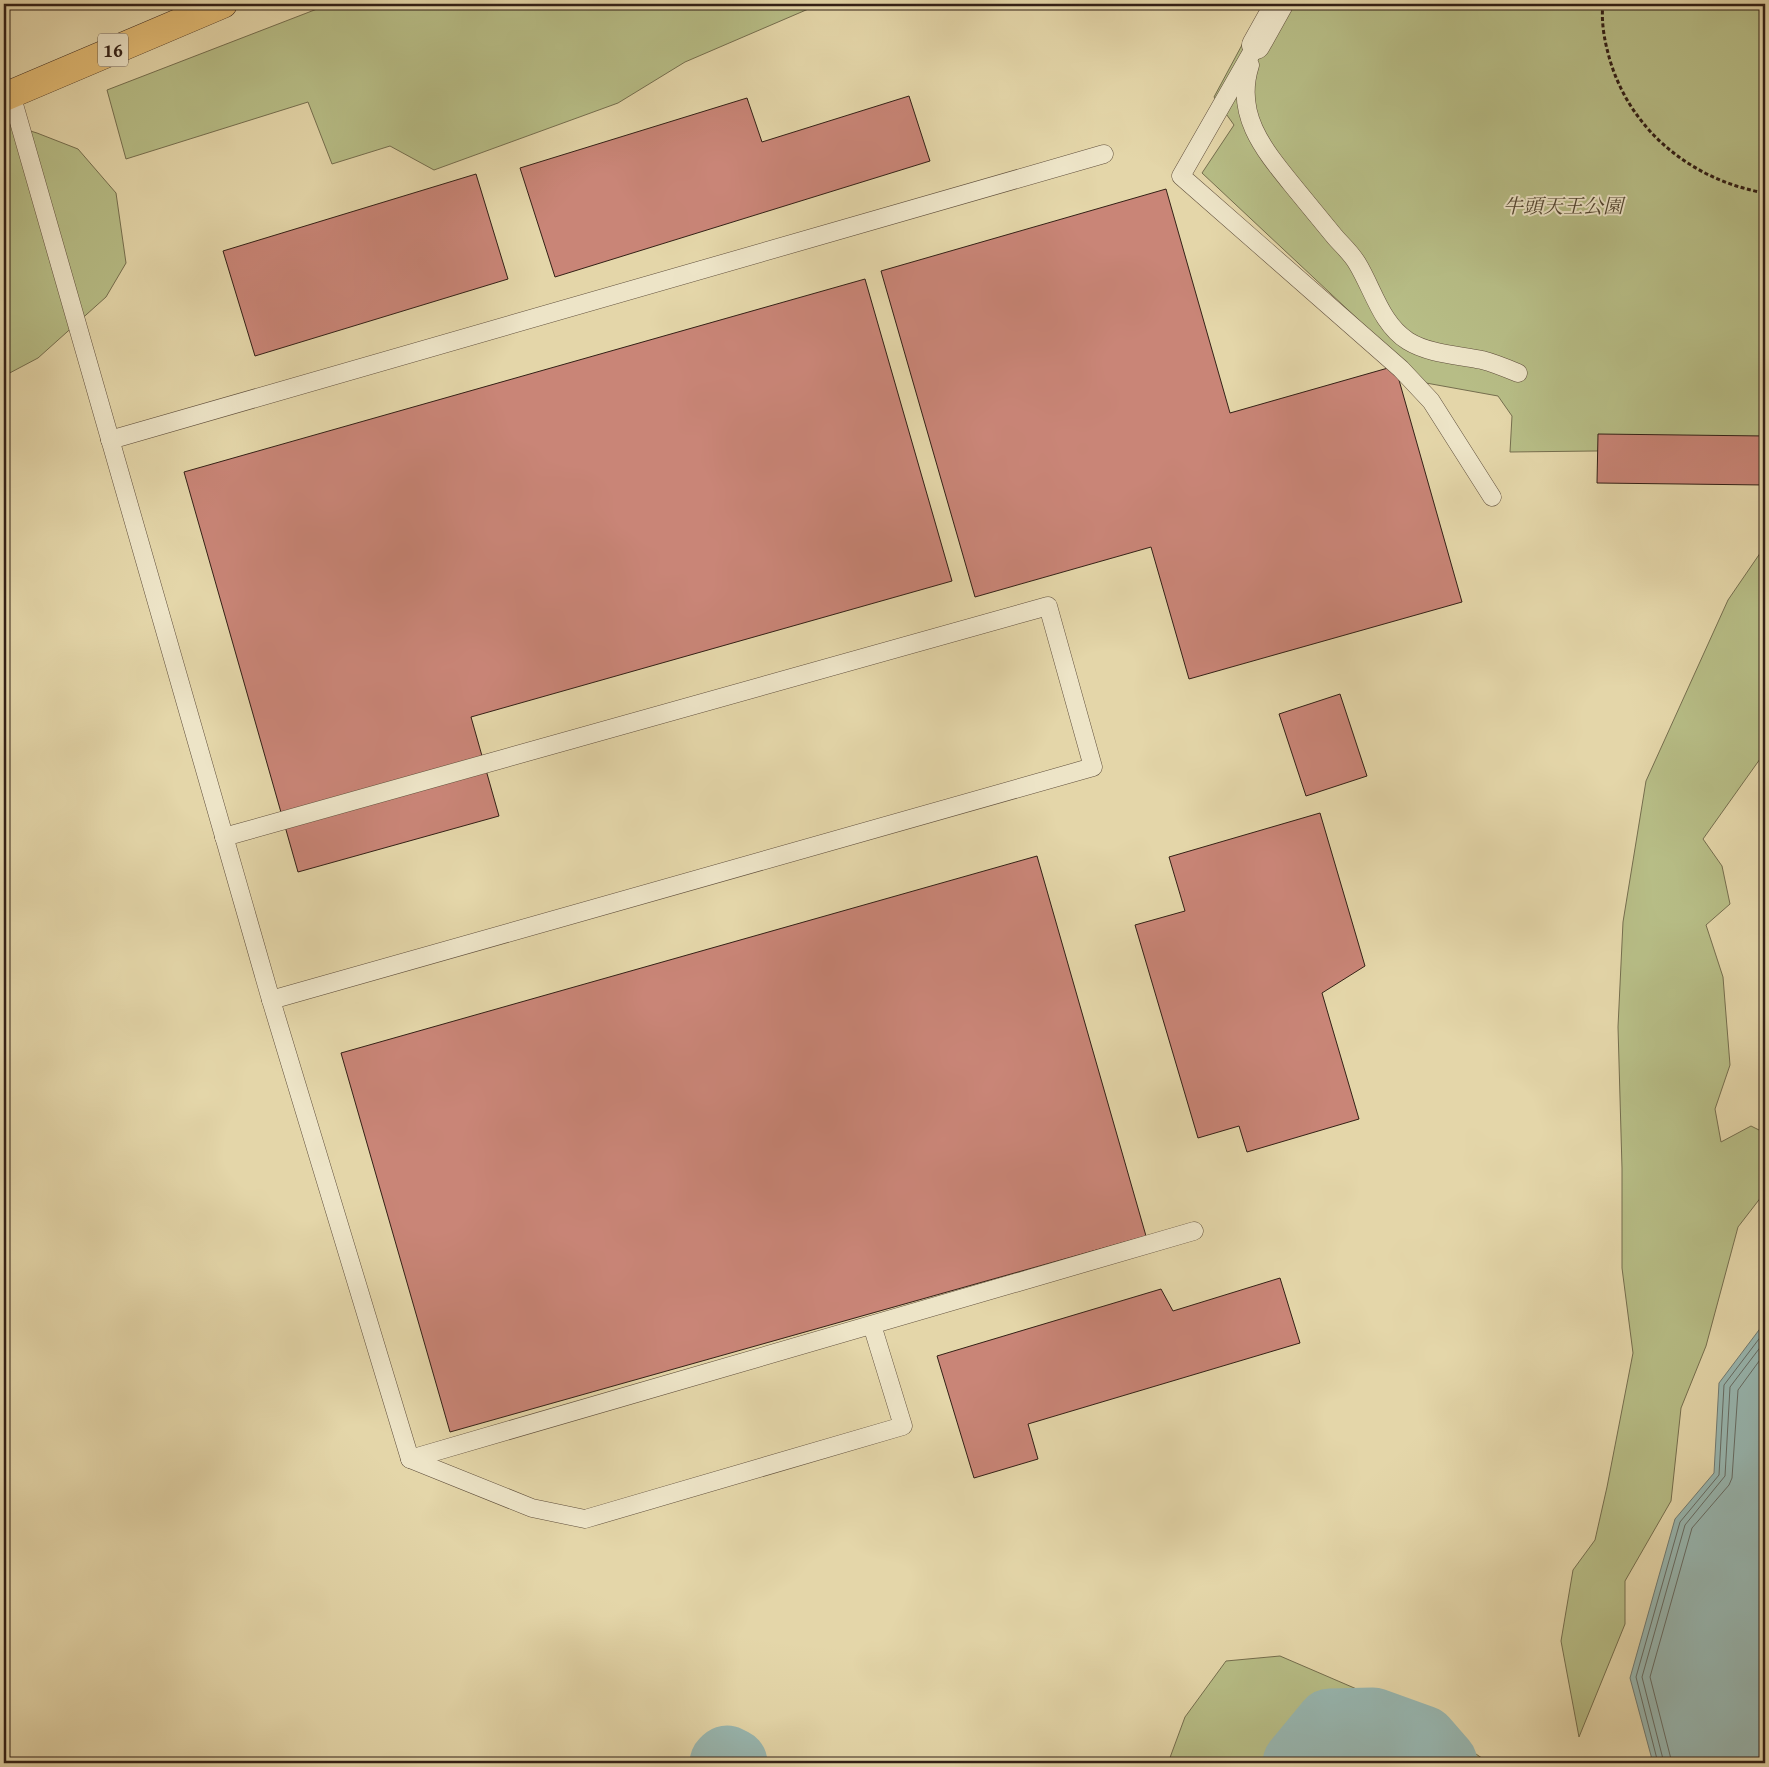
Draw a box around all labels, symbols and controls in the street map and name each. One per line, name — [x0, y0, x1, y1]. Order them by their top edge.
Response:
road number: 16 — [98, 34, 128, 66]
park label: 牛頭天王公園 — [1503, 191, 1626, 220]

